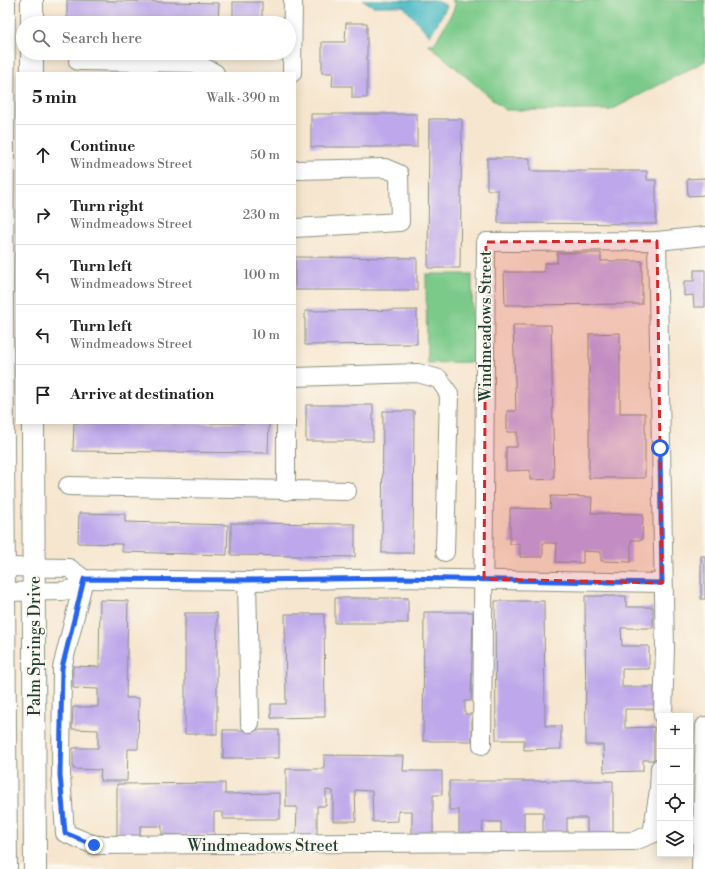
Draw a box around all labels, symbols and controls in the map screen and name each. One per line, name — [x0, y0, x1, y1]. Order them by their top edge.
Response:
search box — [16, 16, 296, 60]
icon: search — [30, 27, 52, 49]
text: Search here — [62, 29, 142, 48]
text: 5 min — [32, 87, 77, 109]
text: Walk · 390 m — [207, 90, 280, 106]
text: Continue — [70, 137, 135, 156]
icon: ahead — [32, 144, 54, 166]
text: 50 m — [250, 147, 280, 163]
text: Windmeadows Street — [70, 156, 193, 172]
text: Turn right — [70, 197, 144, 216]
icon: right — [32, 204, 54, 226]
text: 230 m — [243, 207, 280, 223]
text: Windmeadows Street — [70, 216, 193, 232]
street label: Windmeadows Street — [476, 250, 496, 402]
text: Turn left — [70, 257, 132, 276]
icon: left — [32, 264, 54, 286]
text: 100 m — [244, 267, 280, 283]
text: Windmeadows Street — [70, 276, 193, 292]
text: Turn left — [70, 317, 132, 336]
icon: left — [32, 324, 54, 346]
text: 10 m — [252, 327, 280, 343]
text: Windmeadows Street — [70, 336, 193, 352]
icon: arrive — [32, 384, 54, 406]
text: Arrive at destination — [70, 385, 214, 404]
route start — [651, 439, 669, 457]
street label: Palm Springs Drive — [25, 576, 45, 716]
map controls — [657, 713, 693, 857]
button: + — [657, 713, 693, 749]
button: − — [657, 749, 693, 785]
button: locate — [657, 785, 693, 821]
button: layers — [657, 821, 693, 857]
route end — [85, 836, 103, 854]
street label: Windmeadows Street — [187, 836, 339, 856]

